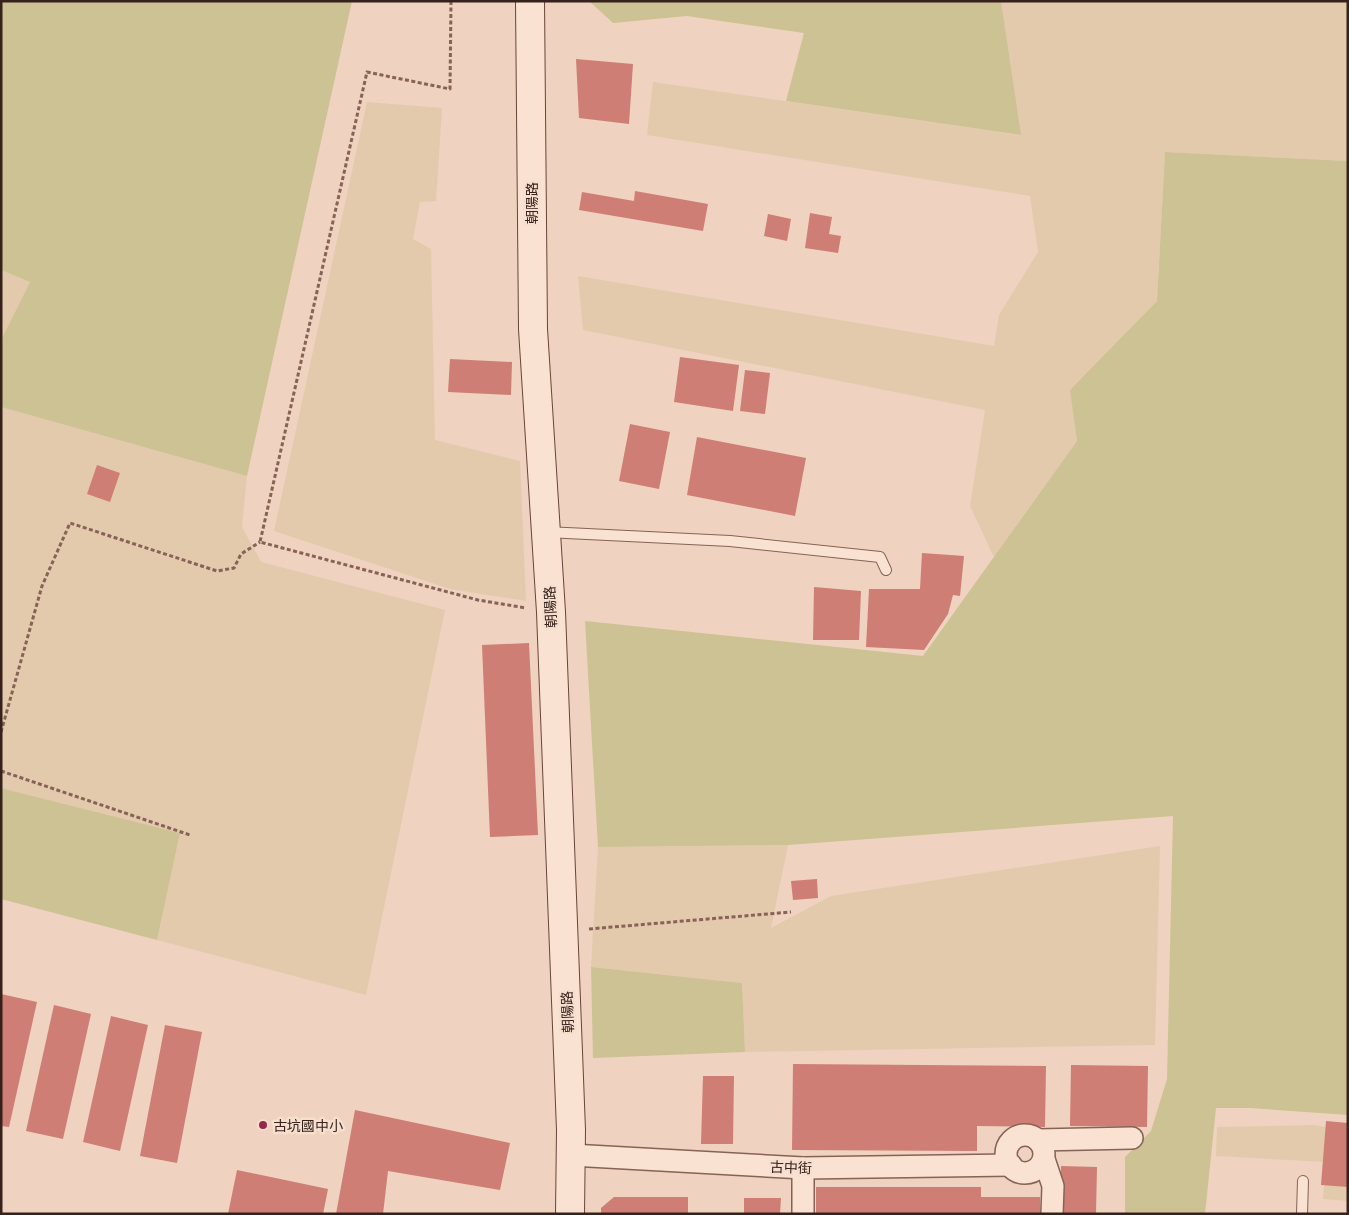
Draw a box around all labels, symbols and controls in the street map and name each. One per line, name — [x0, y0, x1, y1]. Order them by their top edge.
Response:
street label: 朝陽路 — [522, 182, 541, 224]
street label: 朝陽路 — [539, 586, 561, 628]
street label: 朝陽路 — [557, 991, 577, 1033]
place label: 古坑國中小 — [273, 1116, 343, 1135]
marker: 古坑國中小 — [257, 1119, 269, 1131]
street label: 古中街 — [770, 1157, 812, 1177]

